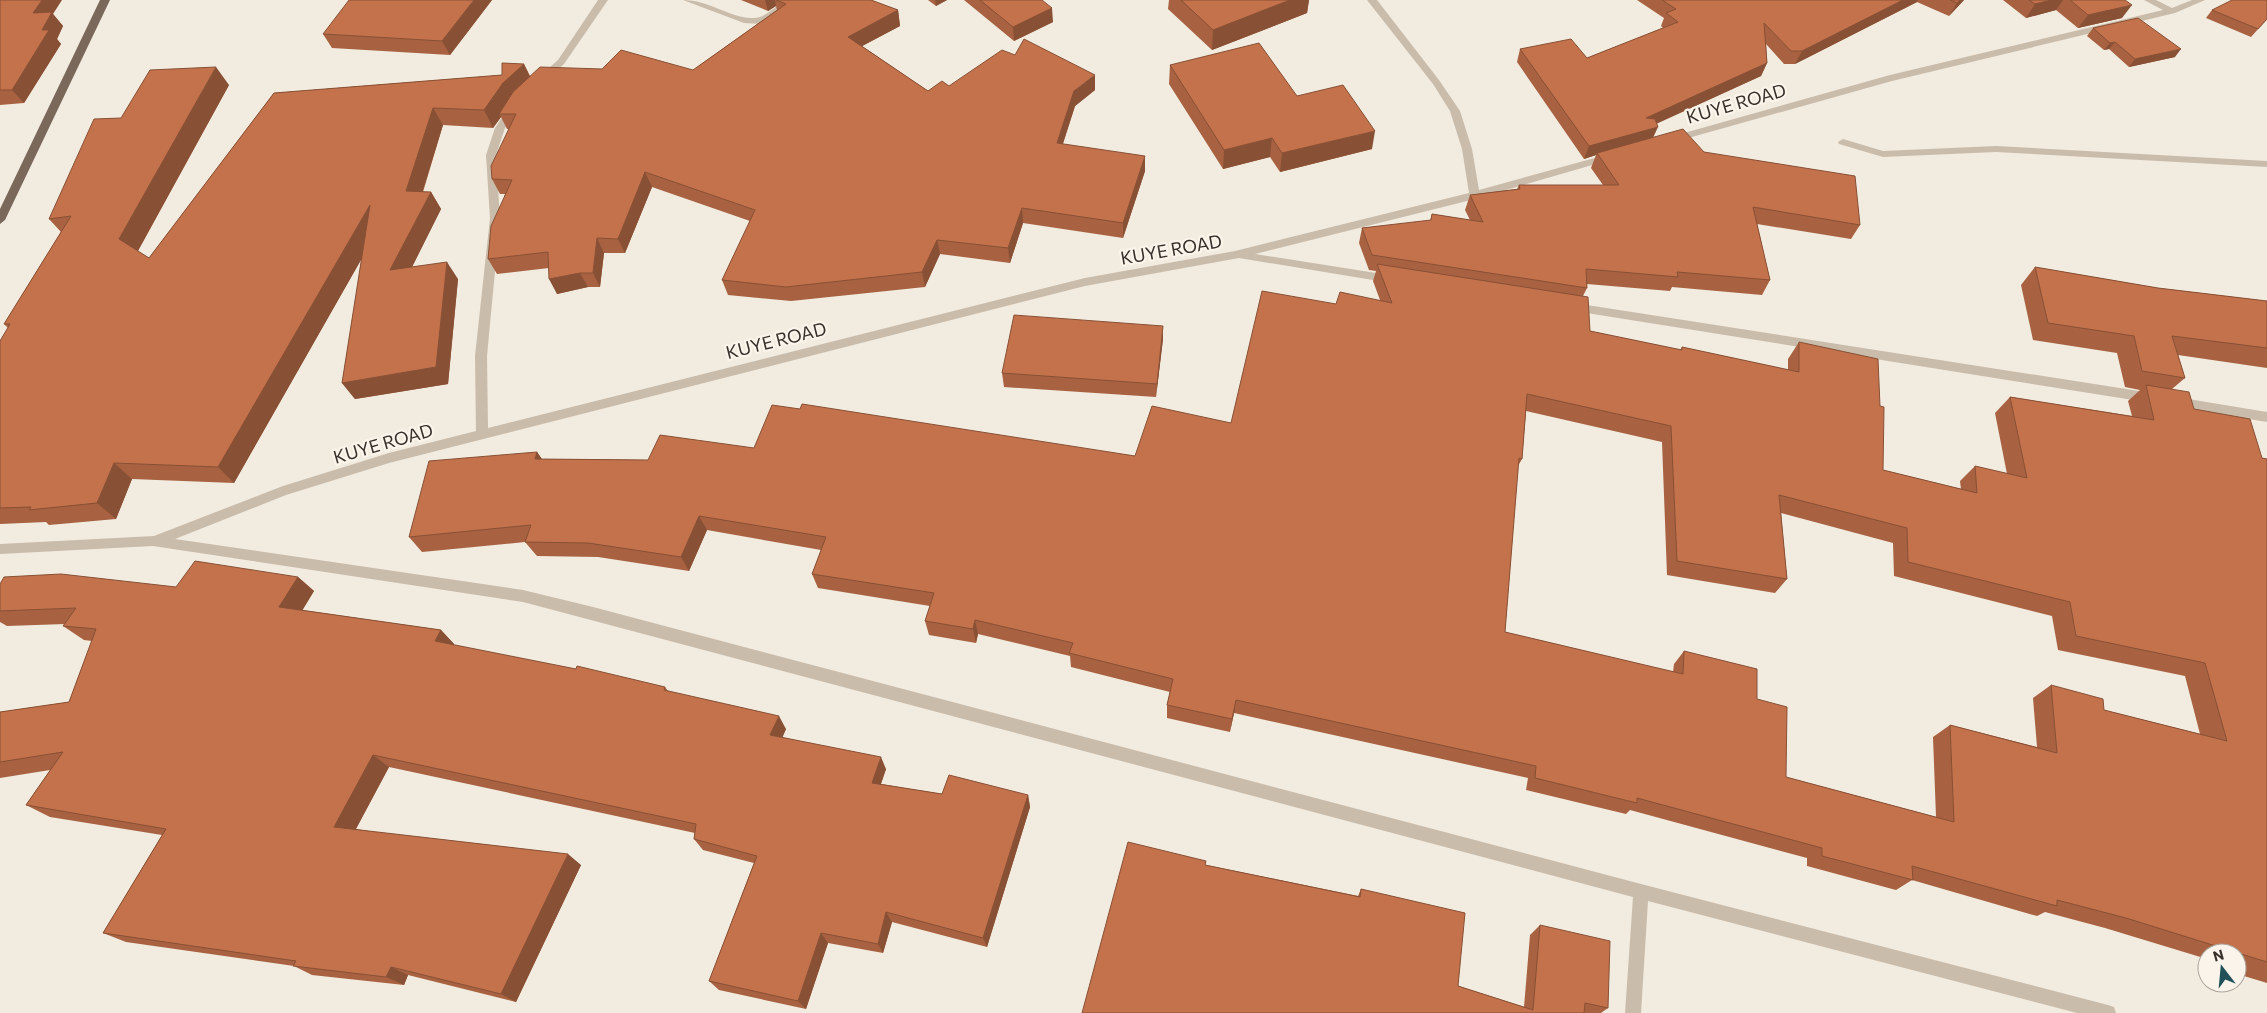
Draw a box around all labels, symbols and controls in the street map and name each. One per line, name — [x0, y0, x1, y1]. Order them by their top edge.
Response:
street label: KUYE ROAD — [1684, 78, 1788, 128]
street label: KUYE ROAD — [1119, 229, 1223, 269]
street label: KUYE ROAD — [724, 317, 828, 363]
street label: KUYE ROAD — [331, 418, 435, 468]
north arrow — [2197, 943, 2247, 993]
text: N — [2211, 945, 2226, 965]

